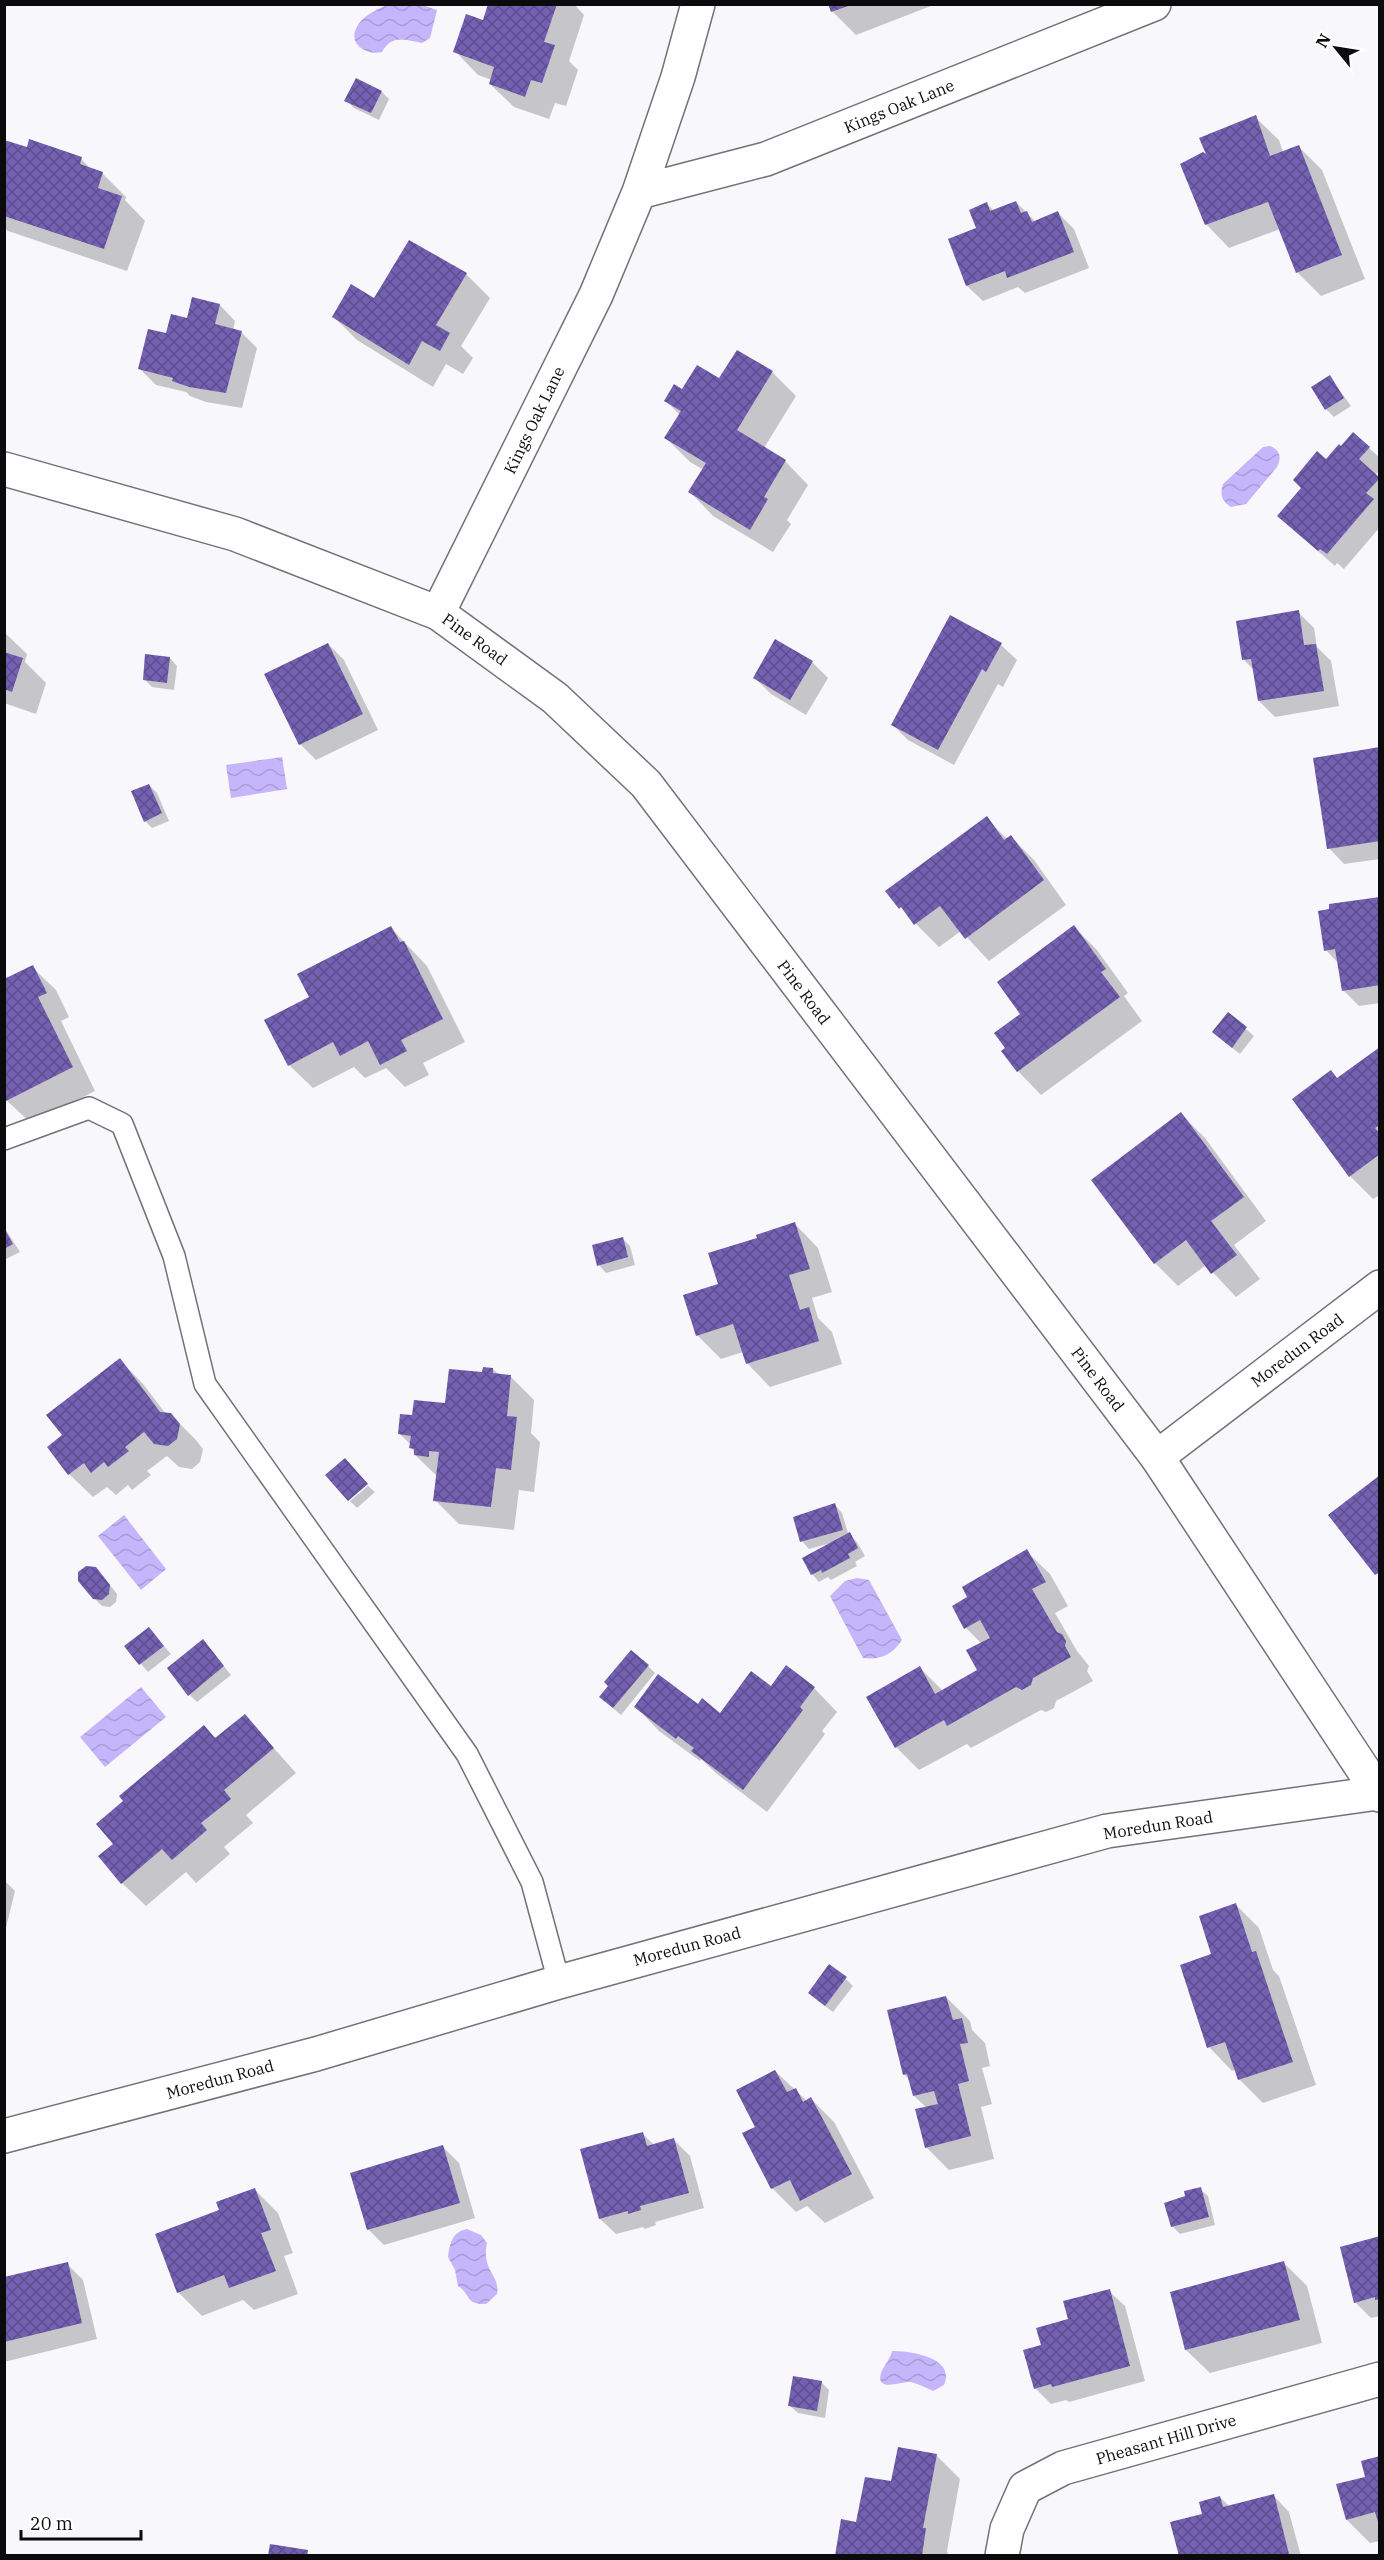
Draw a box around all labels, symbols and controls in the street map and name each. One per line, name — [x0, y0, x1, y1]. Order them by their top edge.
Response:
north arrow — [1306, 18, 1366, 78]
text: N — [1311, 30, 1335, 51]
street label: Kings Oak Lane — [841, 75, 957, 137]
street label: Kings Oak Lane — [499, 363, 569, 477]
street label: Pine Road — [438, 609, 512, 669]
street label: Pine Road — [773, 956, 835, 1028]
street label: Moredun Road — [1247, 1309, 1347, 1391]
street label: Pine Road — [1067, 1343, 1129, 1415]
street label: Moredun Road — [1102, 1806, 1214, 1844]
street label: Moredun Road — [631, 1922, 743, 1970]
street label: Moredun Road — [164, 2055, 276, 2103]
street label: Pheasant Hill Drive — [1094, 2409, 1238, 2469]
scale bar — [21, 2503, 141, 2541]
text: 20 m — [30, 2512, 73, 2535]

